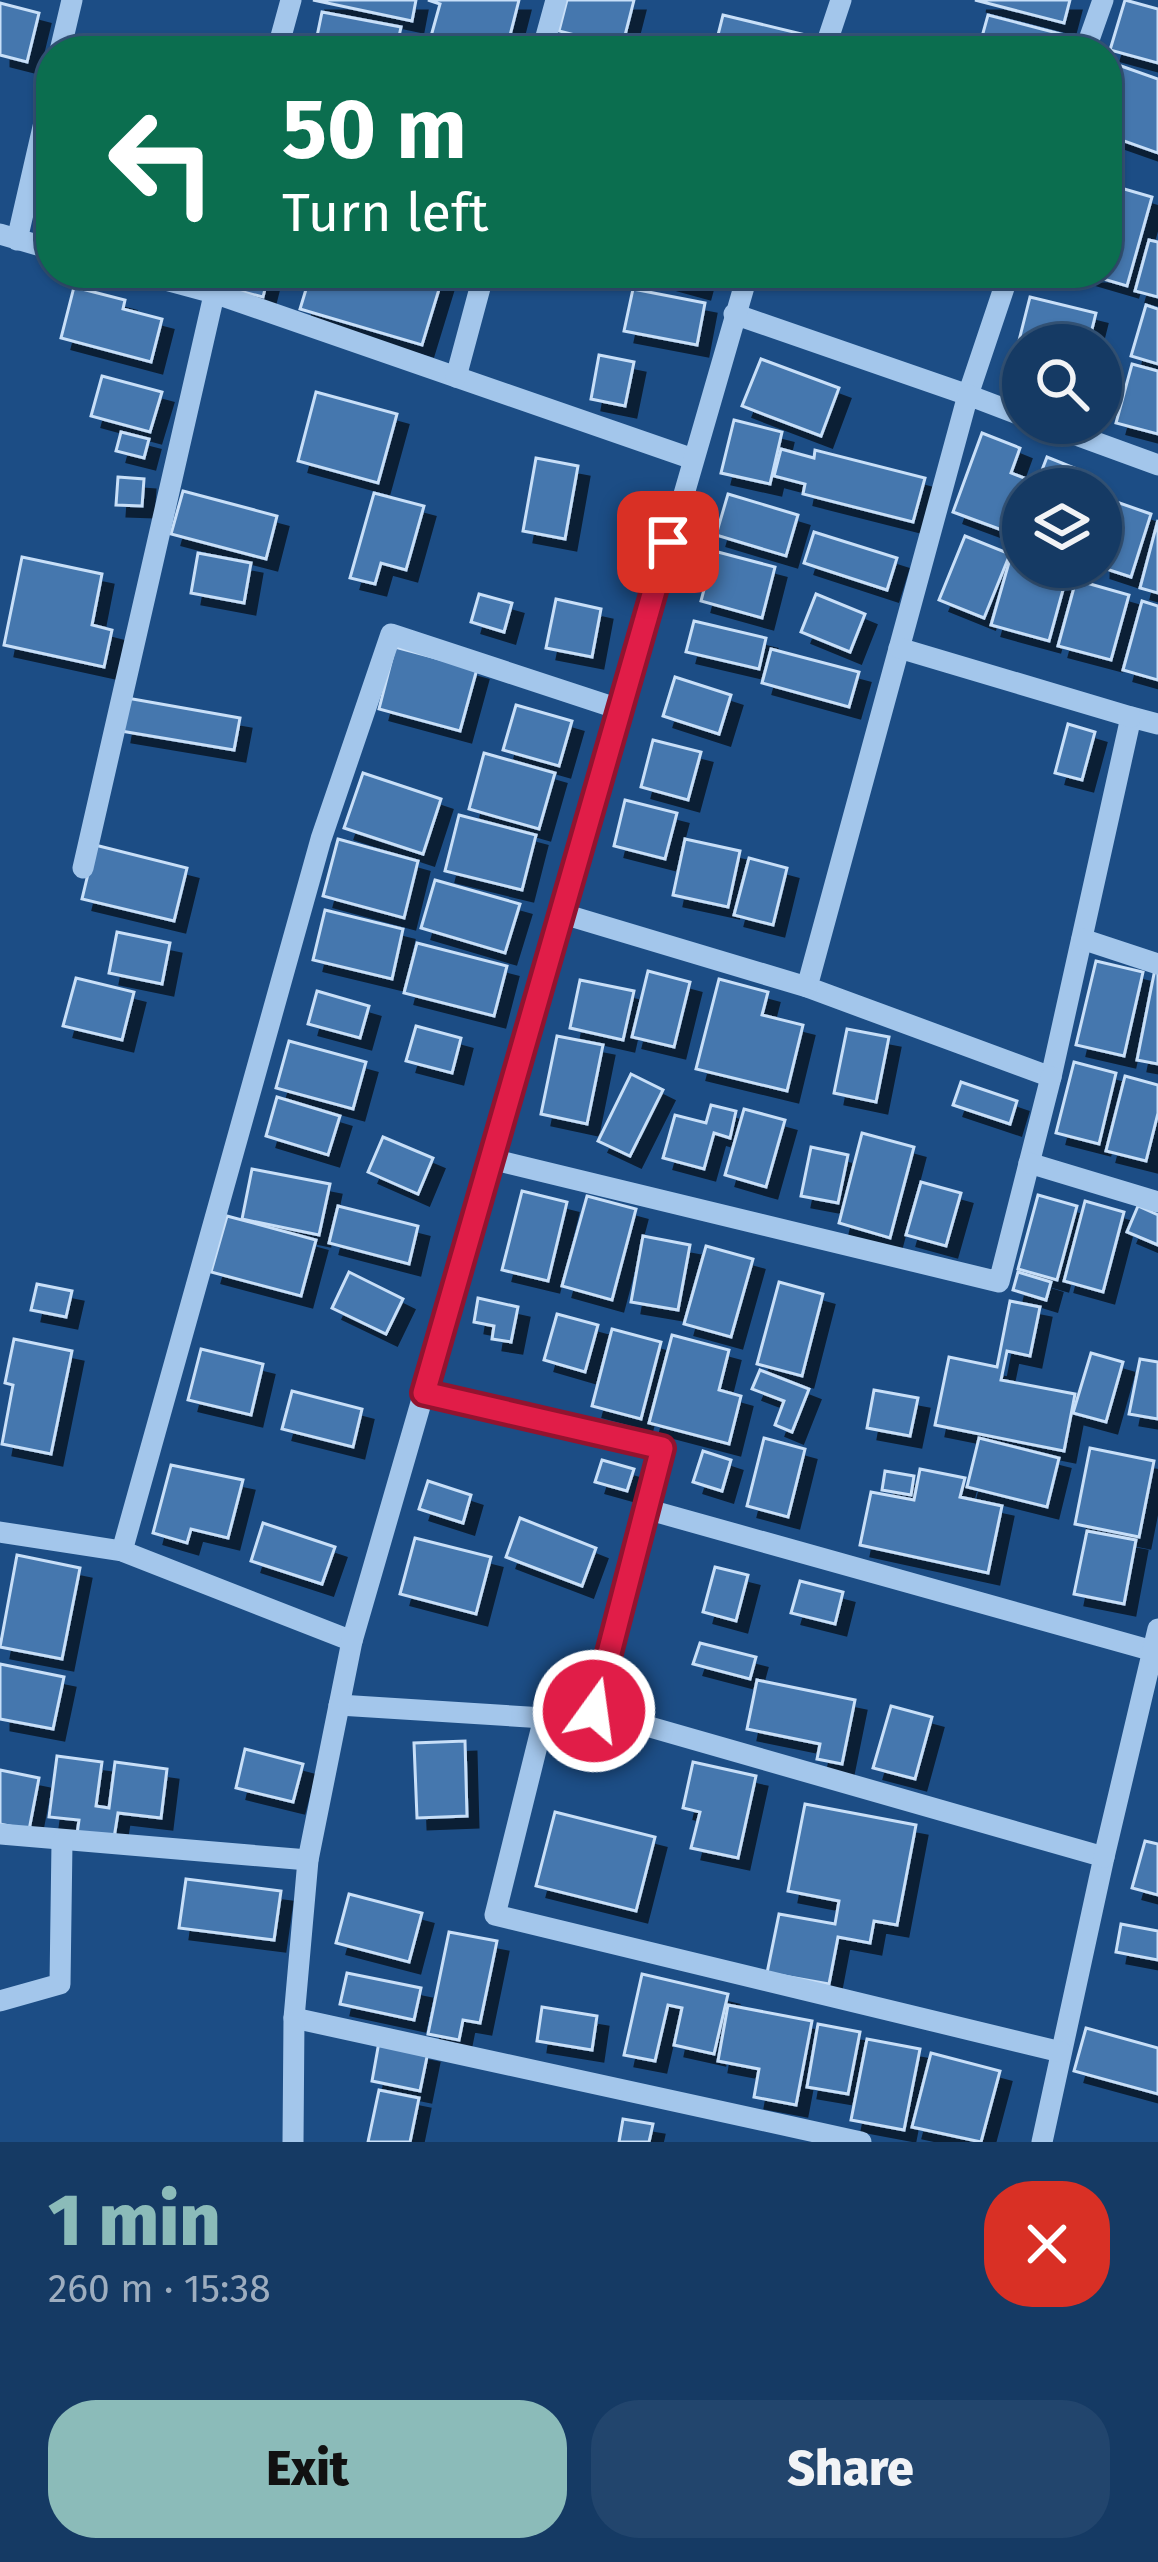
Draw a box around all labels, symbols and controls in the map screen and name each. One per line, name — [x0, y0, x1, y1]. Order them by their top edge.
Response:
text: 50 m — [282, 79, 467, 180]
icon: left — [84, 84, 240, 240]
text: Turn left — [282, 181, 489, 245]
map controls — [1002, 324, 1122, 588]
button: search — [1002, 324, 1122, 444]
button: layers — [1002, 468, 1122, 588]
pin — [617, 491, 719, 593]
icon: arrive — [635, 509, 701, 575]
position arrow — [531, 1648, 657, 1774]
text: 1 min — [48, 2178, 221, 2264]
button: close — [984, 2181, 1110, 2307]
text: 260 m · 15:38 — [48, 2266, 271, 2312]
button: Exit — [48, 2400, 567, 2538]
button: Share — [591, 2400, 1110, 2538]

